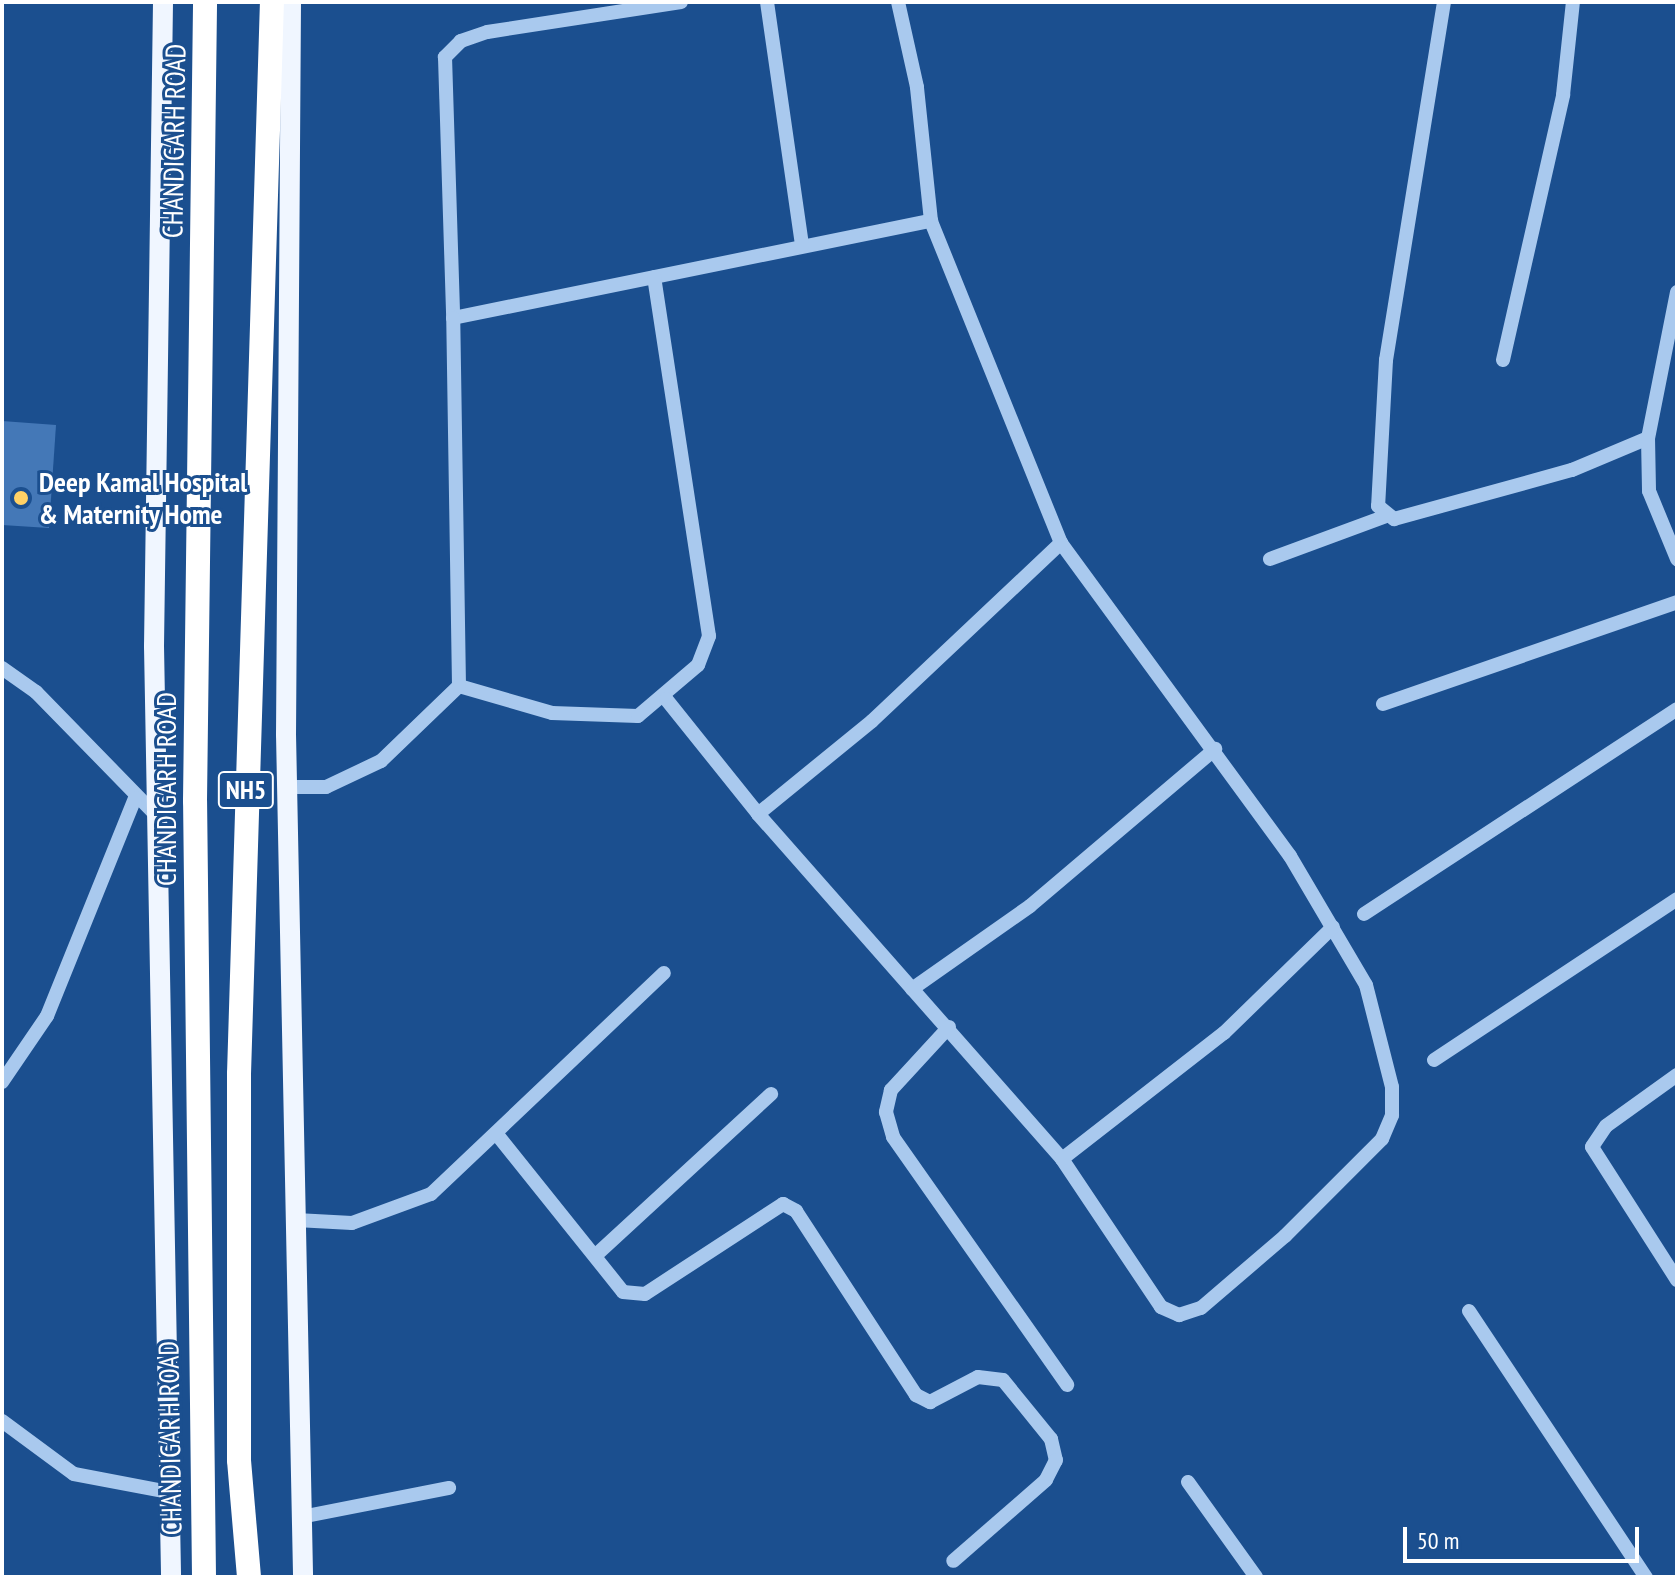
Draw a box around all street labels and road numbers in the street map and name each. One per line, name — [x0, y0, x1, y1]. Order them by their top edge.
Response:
street label: CHANDIGARH ROAD — [156, 44, 192, 238]
street label: CHANDIGARH ROAD — [149, 692, 183, 886]
road number: NH5 — [216, 768, 276, 812]
street label: CHANDIGARH ROAD — [152, 1341, 188, 1535]

